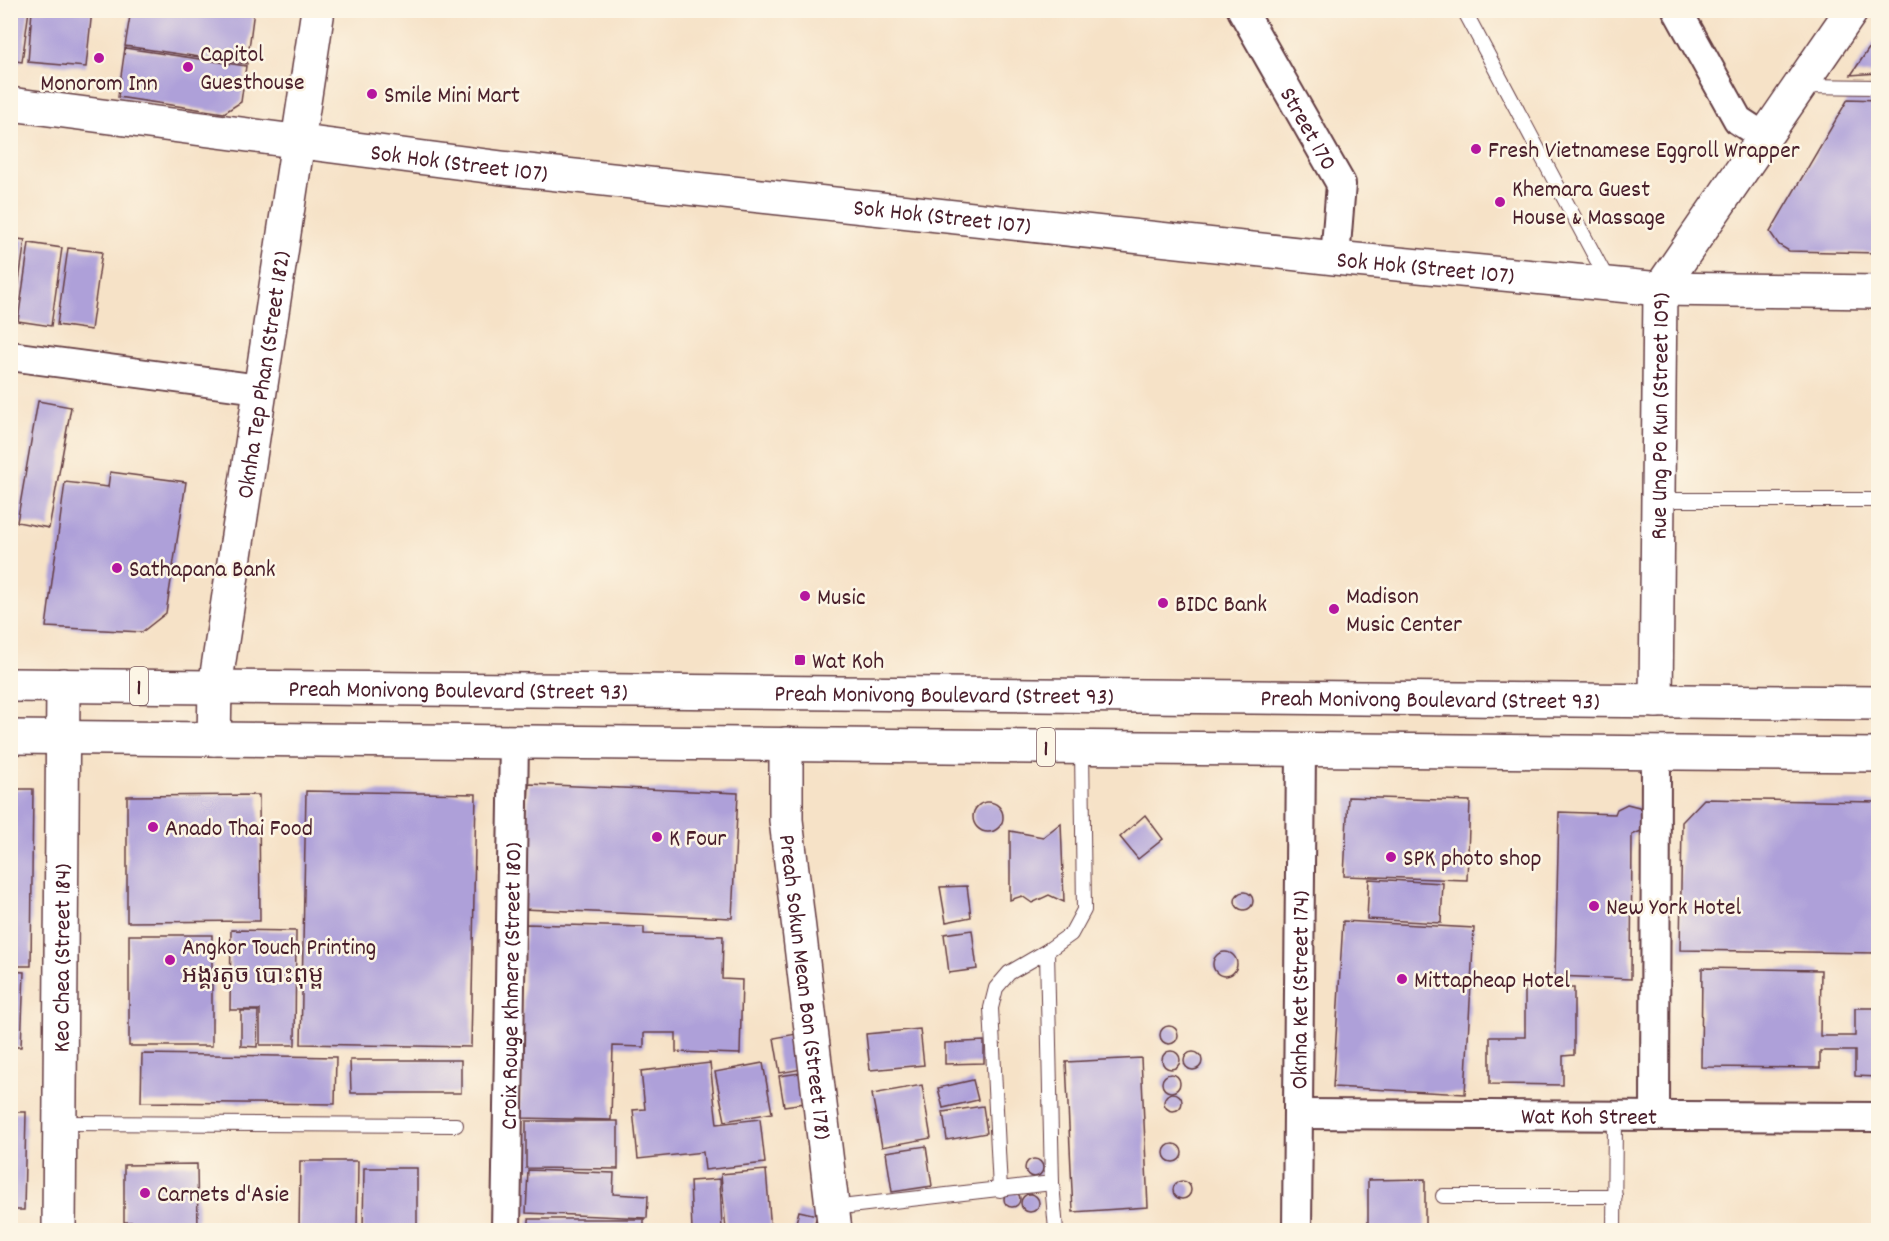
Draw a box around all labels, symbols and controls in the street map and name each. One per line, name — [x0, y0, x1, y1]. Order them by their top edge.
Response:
place label: Capitol Guesthouse — [200, 39, 305, 101]
marker: Monorom Inn — [92, 51, 106, 65]
marker: Capitol Guesthouse — [181, 60, 195, 74]
place label: Monorom Inn — [40, 68, 158, 102]
place label: Smile Mini Mart — [384, 80, 520, 114]
street label: Street 170 — [1269, 82, 1344, 178]
marker: Smile Mini Mart — [365, 87, 379, 101]
place label: Fresh Vietnamese Eggroll Wrapper — [1488, 135, 1800, 169]
street label: Sok Hok (Street 107) — [368, 137, 549, 193]
marker: Fresh Vietnamese Eggroll Wrapper — [1469, 142, 1483, 156]
place label: Khemara Guest House & Massage — [1512, 174, 1665, 236]
street label: Sok Hok (Street 107) — [851, 192, 1032, 245]
marker: Khemara Guest House & Massage — [1493, 195, 1507, 209]
street label: Sok Hok (Street 107) — [1335, 244, 1516, 295]
street label: Oknha Tep Phan (Street 182) — [230, 249, 301, 501]
street label: Rue Ung Po Kun (Street 109) — [1644, 292, 1680, 540]
place label: Sathapana Bank — [129, 554, 276, 588]
marker: Sathapana Bank — [110, 561, 124, 575]
place label: Madison Music Center — [1346, 581, 1462, 643]
place label: Music — [817, 582, 866, 616]
marker: Music — [798, 589, 812, 603]
place label: BIDC Bank — [1175, 589, 1267, 623]
marker: BIDC Bank — [1156, 596, 1170, 610]
marker: Madison Music Center — [1327, 602, 1341, 616]
place label: Wat Koh — [812, 646, 884, 680]
marker: Wat Koh — [793, 653, 807, 667]
road number: 1 — [130, 667, 148, 705]
street label: Preah Monivong Boulevard (Street 93) — [288, 674, 628, 711]
street label: Preah Monivong Boulevard (Street 93) — [774, 678, 1114, 716]
street label: Preah Monivong Boulevard (Street 93) — [1260, 683, 1600, 720]
road number: 1 — [1037, 728, 1055, 766]
place label: Anado Thai Food — [165, 813, 313, 847]
marker: Anado Thai Food — [146, 820, 160, 834]
place label: K Four — [669, 823, 726, 857]
marker: K Four — [650, 830, 664, 844]
street label: Preah Sokun Mean Bon (Street 178) — [768, 833, 838, 1142]
street label: Croix Rouge Khmere (Street 180) — [494, 842, 532, 1130]
place label: SPK photo shop — [1403, 843, 1542, 877]
marker: SPK photo shop — [1384, 850, 1398, 864]
street label: Keo Chea (Street 184) — [46, 864, 82, 1053]
street label: Oknha Ket (Street 174) — [1284, 890, 1320, 1090]
place label: New York Hotel — [1606, 892, 1741, 926]
marker: New York Hotel — [1587, 899, 1601, 913]
place label: Angkor Touch Printing អង្គរតូច បោះពុម្ព — [182, 932, 376, 994]
marker: Angkor Touch Printing អង្គរតូច បោះពុម្ព — [163, 953, 177, 967]
place label: Mittapheap Hotel — [1414, 965, 1570, 999]
marker: Mittapheap Hotel — [1395, 972, 1409, 986]
street label: Wat Koh Street — [1521, 1101, 1657, 1136]
place label: Carnets d'Asie — [157, 1179, 289, 1213]
marker: Carnets d'Asie — [138, 1186, 152, 1200]

